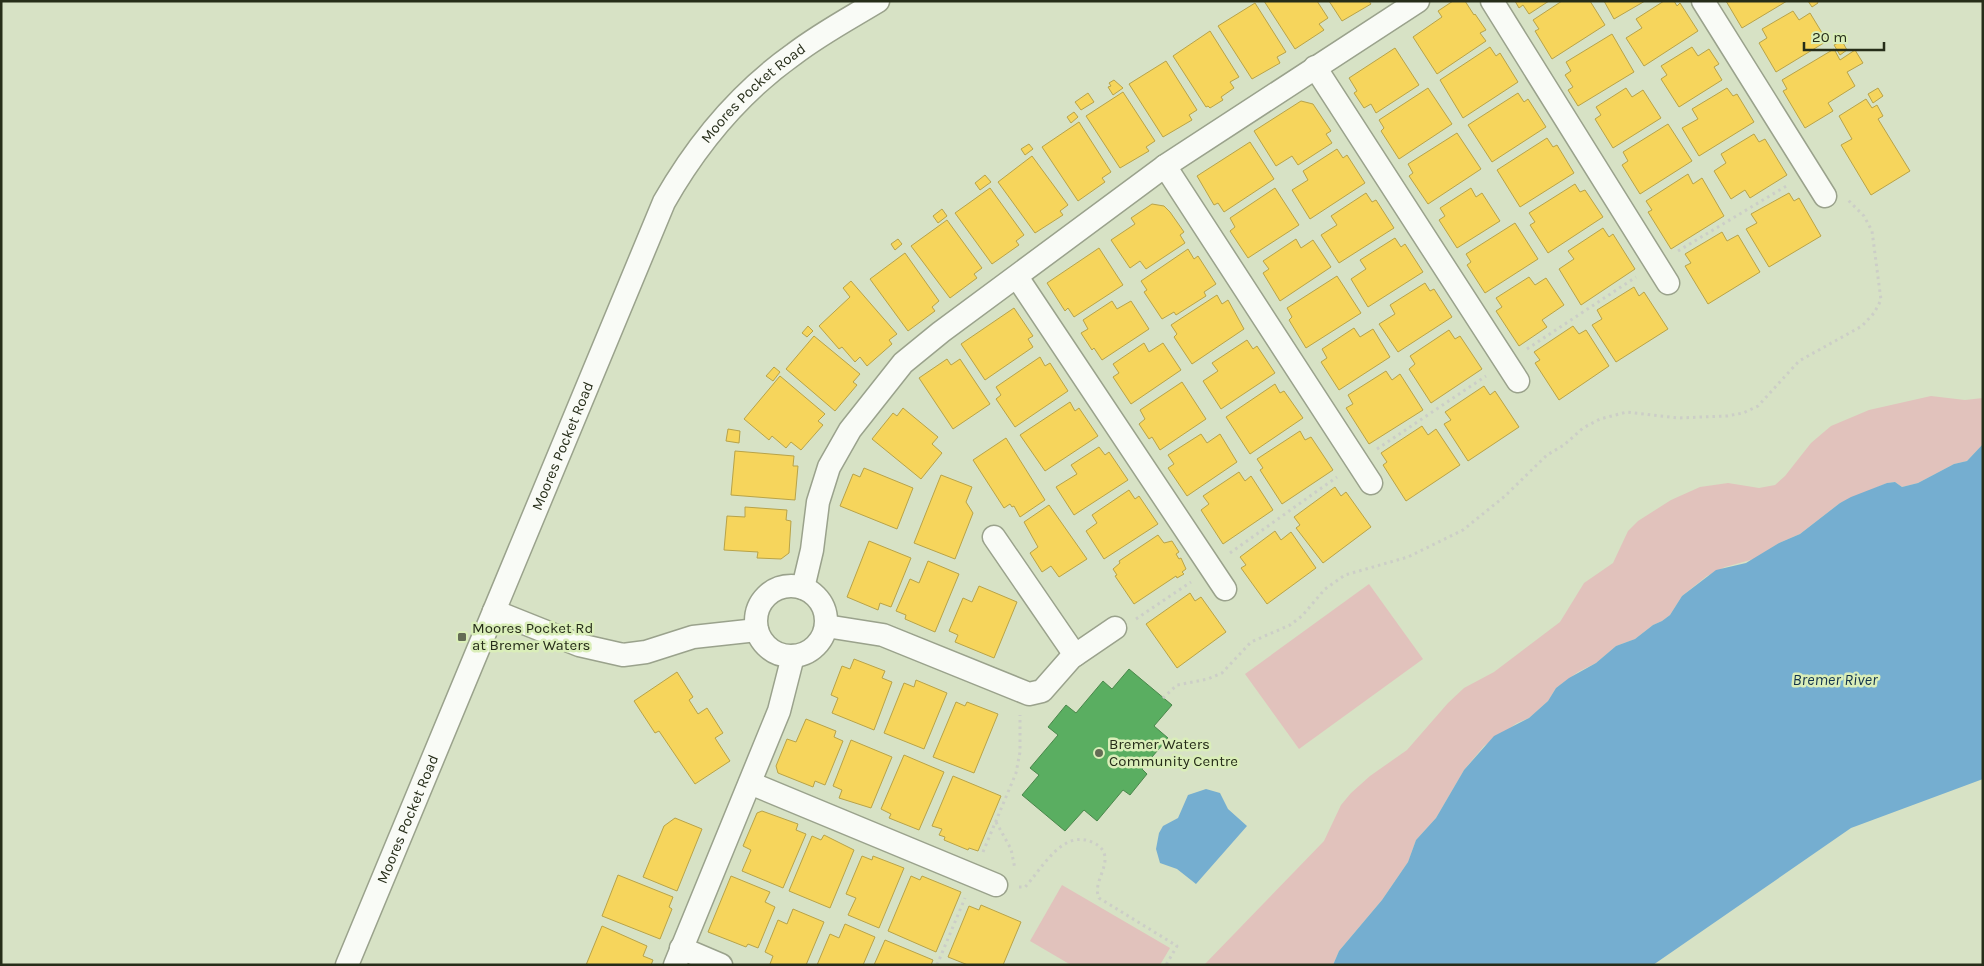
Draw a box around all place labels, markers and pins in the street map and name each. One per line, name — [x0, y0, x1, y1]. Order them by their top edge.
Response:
place label: Moores Pocket Rd at Bremer Waters — [472, 619, 593, 654]
marker: Moores Pocket Rd at Bremer Waters — [456, 631, 468, 643]
place label: Bremer Waters Community Centre — [1109, 735, 1238, 770]
marker: Bremer Waters Community Centre — [1093, 747, 1105, 759]

